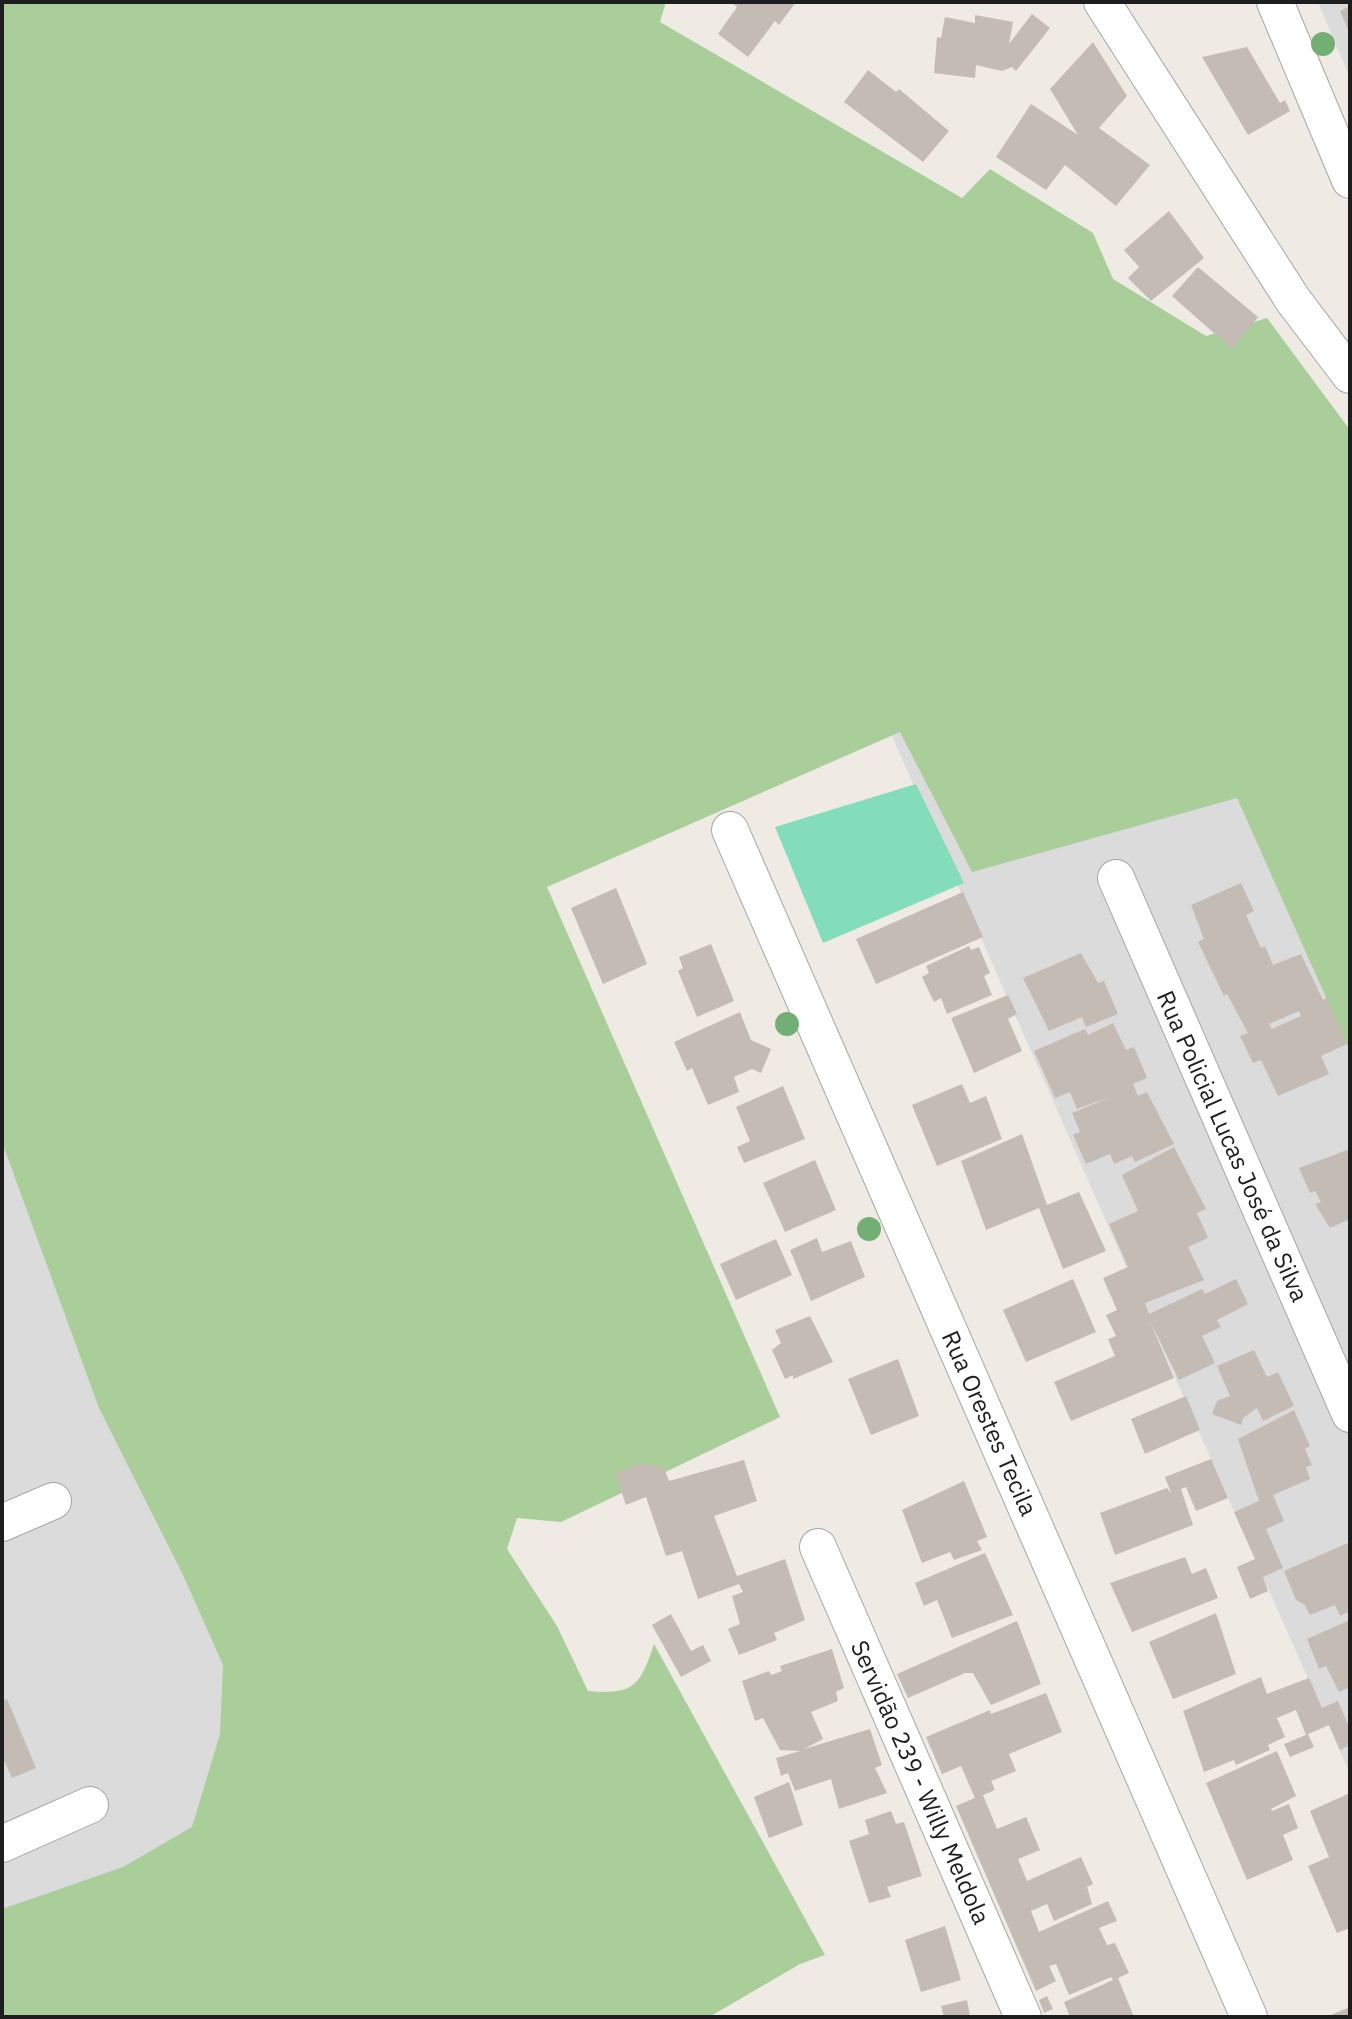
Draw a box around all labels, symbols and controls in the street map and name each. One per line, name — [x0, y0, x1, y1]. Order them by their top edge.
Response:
street label: Rua Policial Lucas José da Silva — [1150, 985, 1316, 1307]
street label: Rua Orestes Tecila — [935, 1325, 1045, 1521]
street label: Servidão 239 - Willy Meldola — [844, 1635, 998, 1929]

